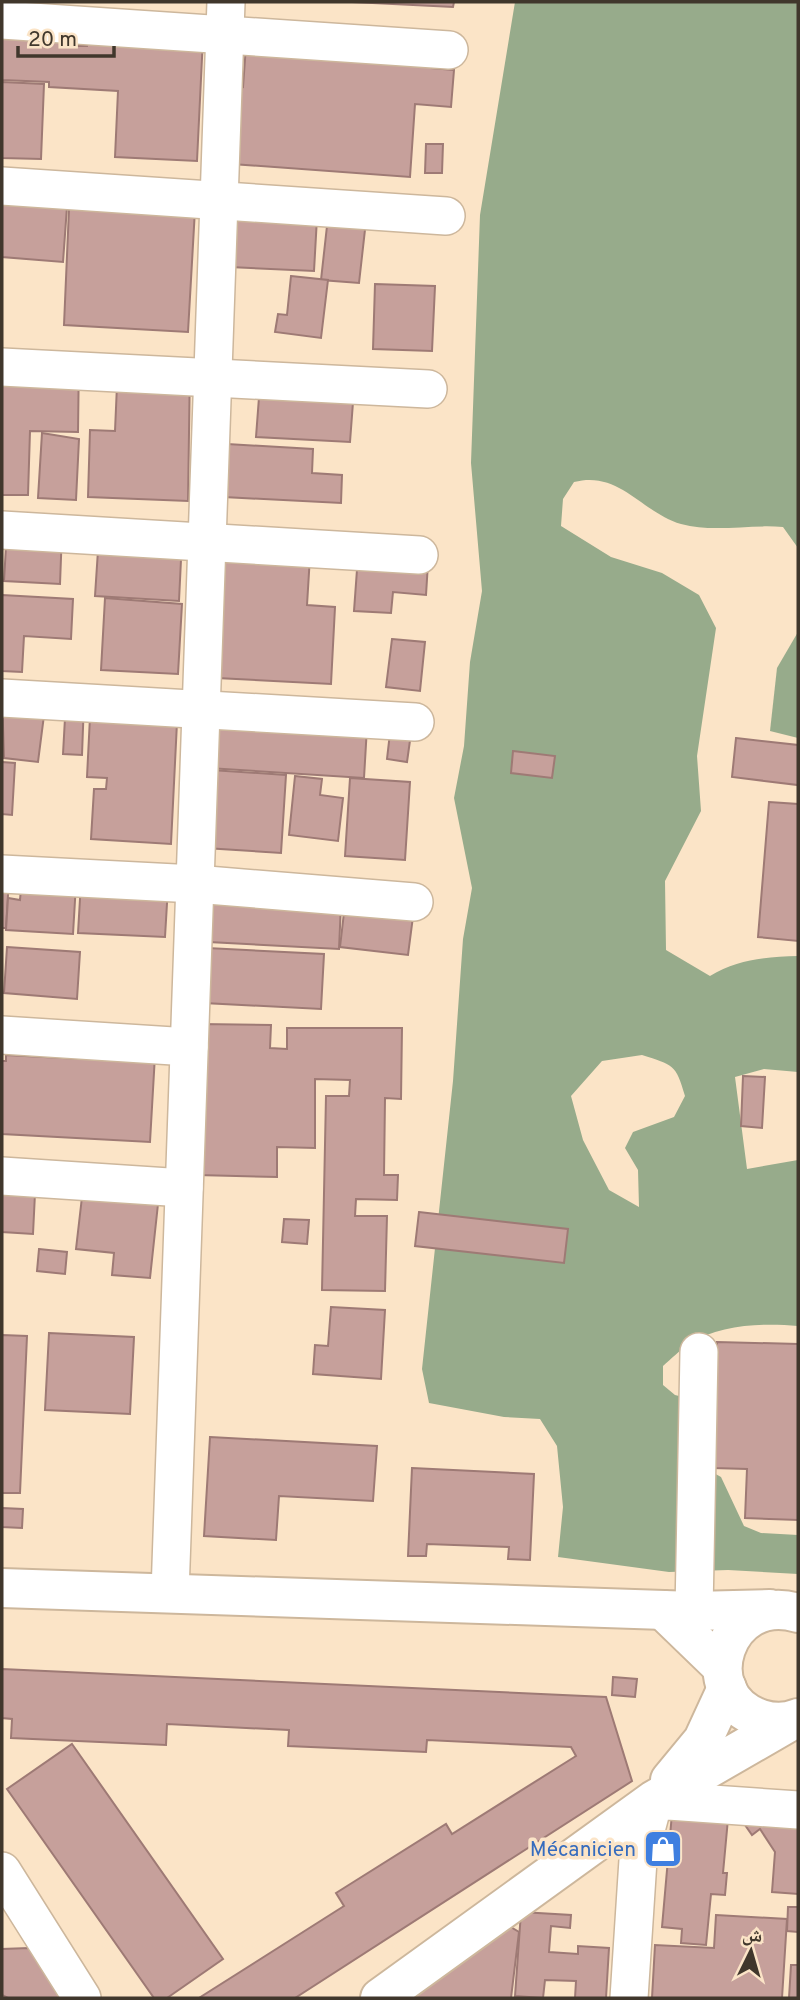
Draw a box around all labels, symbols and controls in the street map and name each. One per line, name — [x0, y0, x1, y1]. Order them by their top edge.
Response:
scale bar — [18, 14, 114, 58]
text: 20 m — [28, 27, 77, 54]
shop icon: Mécanicien — [642, 1828, 684, 1870]
place label: Mécanicien — [530, 1837, 636, 1864]
north arrow — [716, 1916, 786, 1986]
text: ش — [741, 1923, 763, 1949]

